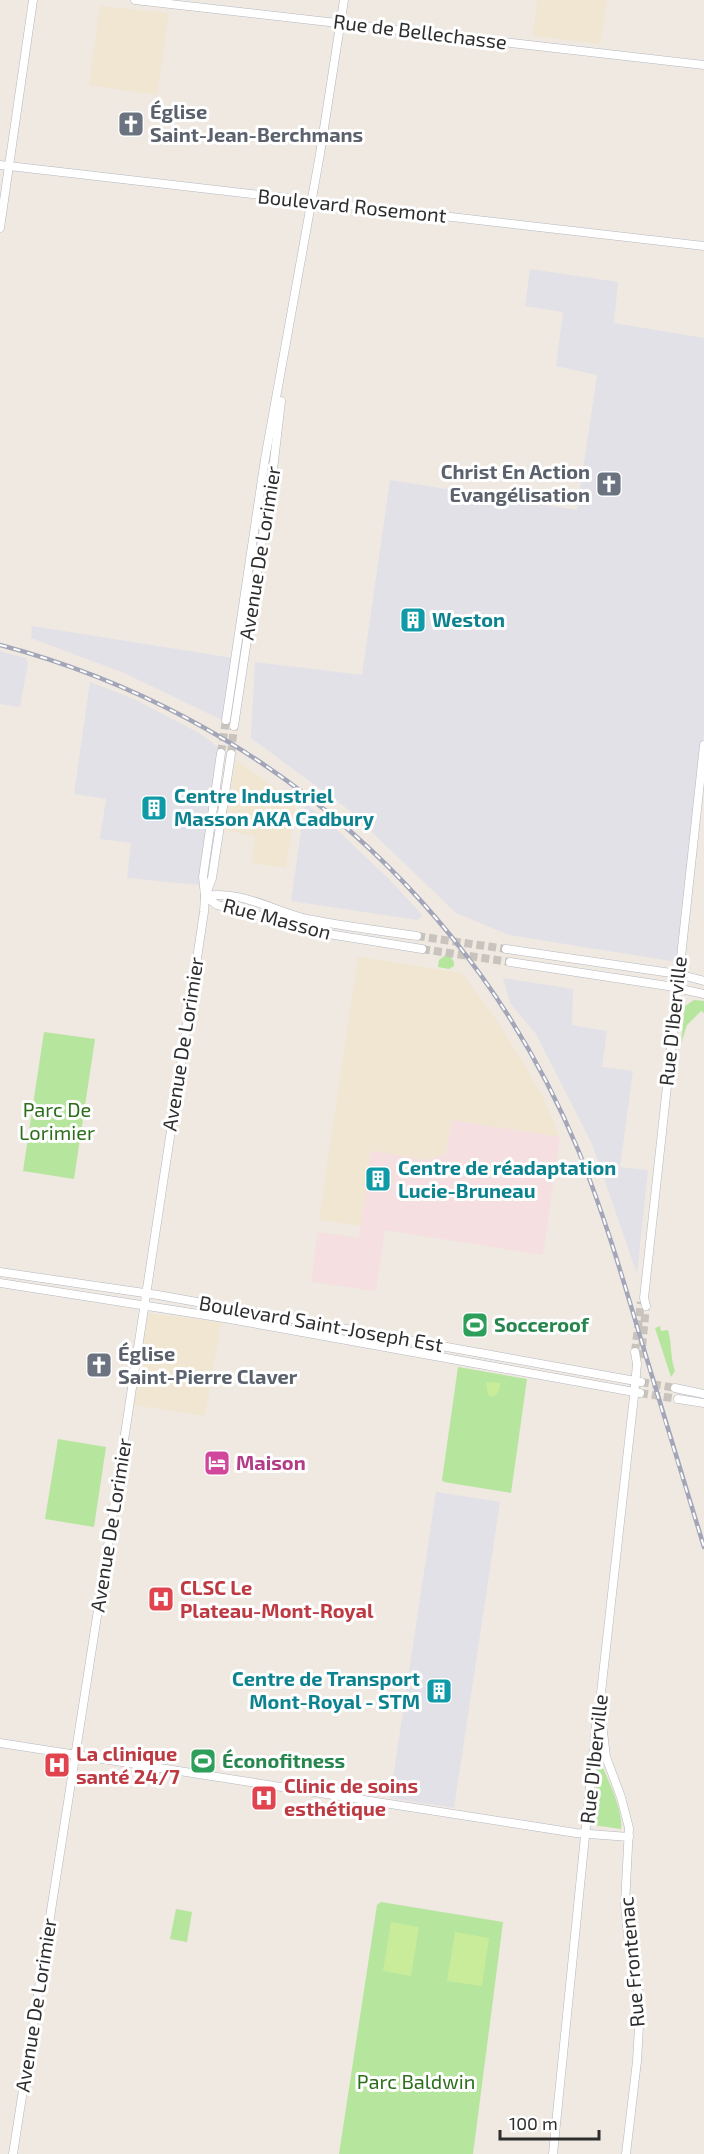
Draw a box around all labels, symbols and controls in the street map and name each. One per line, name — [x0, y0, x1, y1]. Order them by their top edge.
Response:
street label: Rue de Bellechasse — [332, 8, 508, 54]
place label: Église Saint-Jean-Berchmans — [150, 99, 363, 146]
church icon: Église Saint-Jean-Berchmans — [116, 109, 146, 139]
street label: Boulevard Rosemont — [257, 183, 448, 227]
place label: Christ En Action Evangélisation — [441, 459, 590, 506]
street label: Avenue De Lorimier — [233, 464, 285, 642]
church icon: Christ En Action Evangélisation — [594, 469, 624, 499]
building icon: Weston — [398, 605, 428, 635]
place label: Weston — [432, 607, 505, 631]
place label: Centre Industriel Masson AKA Cadbury — [174, 783, 375, 831]
building icon: Centre Industriel Masson AKA Cadbury — [139, 793, 169, 823]
street label: Rue Masson — [221, 892, 334, 944]
street label: Avenue De Lorimier — [156, 955, 208, 1133]
street label: Rue D'Iberville — [653, 955, 691, 1087]
park label: Parc De Lorimier — [19, 1097, 95, 1144]
place label: Centre de réadaptation Lucie-Bruneau — [398, 1155, 616, 1202]
building icon: Centre de réadaptation Lucie-Bruneau — [363, 1164, 393, 1194]
street label: Boulevard Saint-Joseph Est — [197, 1290, 445, 1356]
sports icon: Socceroof — [460, 1310, 490, 1340]
place label: Socceroof — [494, 1312, 590, 1336]
place label: Église Saint-Pierre Claver — [118, 1341, 298, 1388]
church icon: Église Saint-Pierre Claver — [84, 1350, 114, 1380]
street label: Avenue De Lorimier — [84, 1436, 136, 1614]
hotel icon: Maison — [202, 1448, 232, 1478]
place label: Maison — [236, 1450, 306, 1474]
place label: CLSC Le Plateau-Mont-Royal — [180, 1575, 374, 1623]
hospital icon: CLSC Le Plateau-Mont-Royal — [146, 1584, 176, 1614]
place label: Centre de Transport Mont-Royal - STM — [232, 1666, 420, 1714]
building icon: Centre de Transport Mont-Royal - STM — [424, 1676, 454, 1706]
street label: Rue D'Iberville — [574, 1693, 612, 1825]
place label: La clinique santé 24/7 — [76, 1741, 180, 1788]
sports icon: Éconofitness — [188, 1746, 218, 1776]
place label: Éconofitness — [222, 1748, 345, 1772]
hospital icon: La clinique santé 24/7 — [42, 1750, 72, 1780]
place label: Clinic de soins esthétique — [284, 1773, 418, 1820]
hospital icon: Clinic de soins esthétique — [249, 1783, 279, 1813]
street label: Rue Frontenac — [613, 1896, 649, 2028]
street label: Avenue De Lorimier — [9, 1916, 61, 2094]
park label: Parc Baldwin — [357, 2069, 475, 2093]
scale bar — [500, 2103, 599, 2141]
text: 100 m — [509, 2112, 558, 2134]

